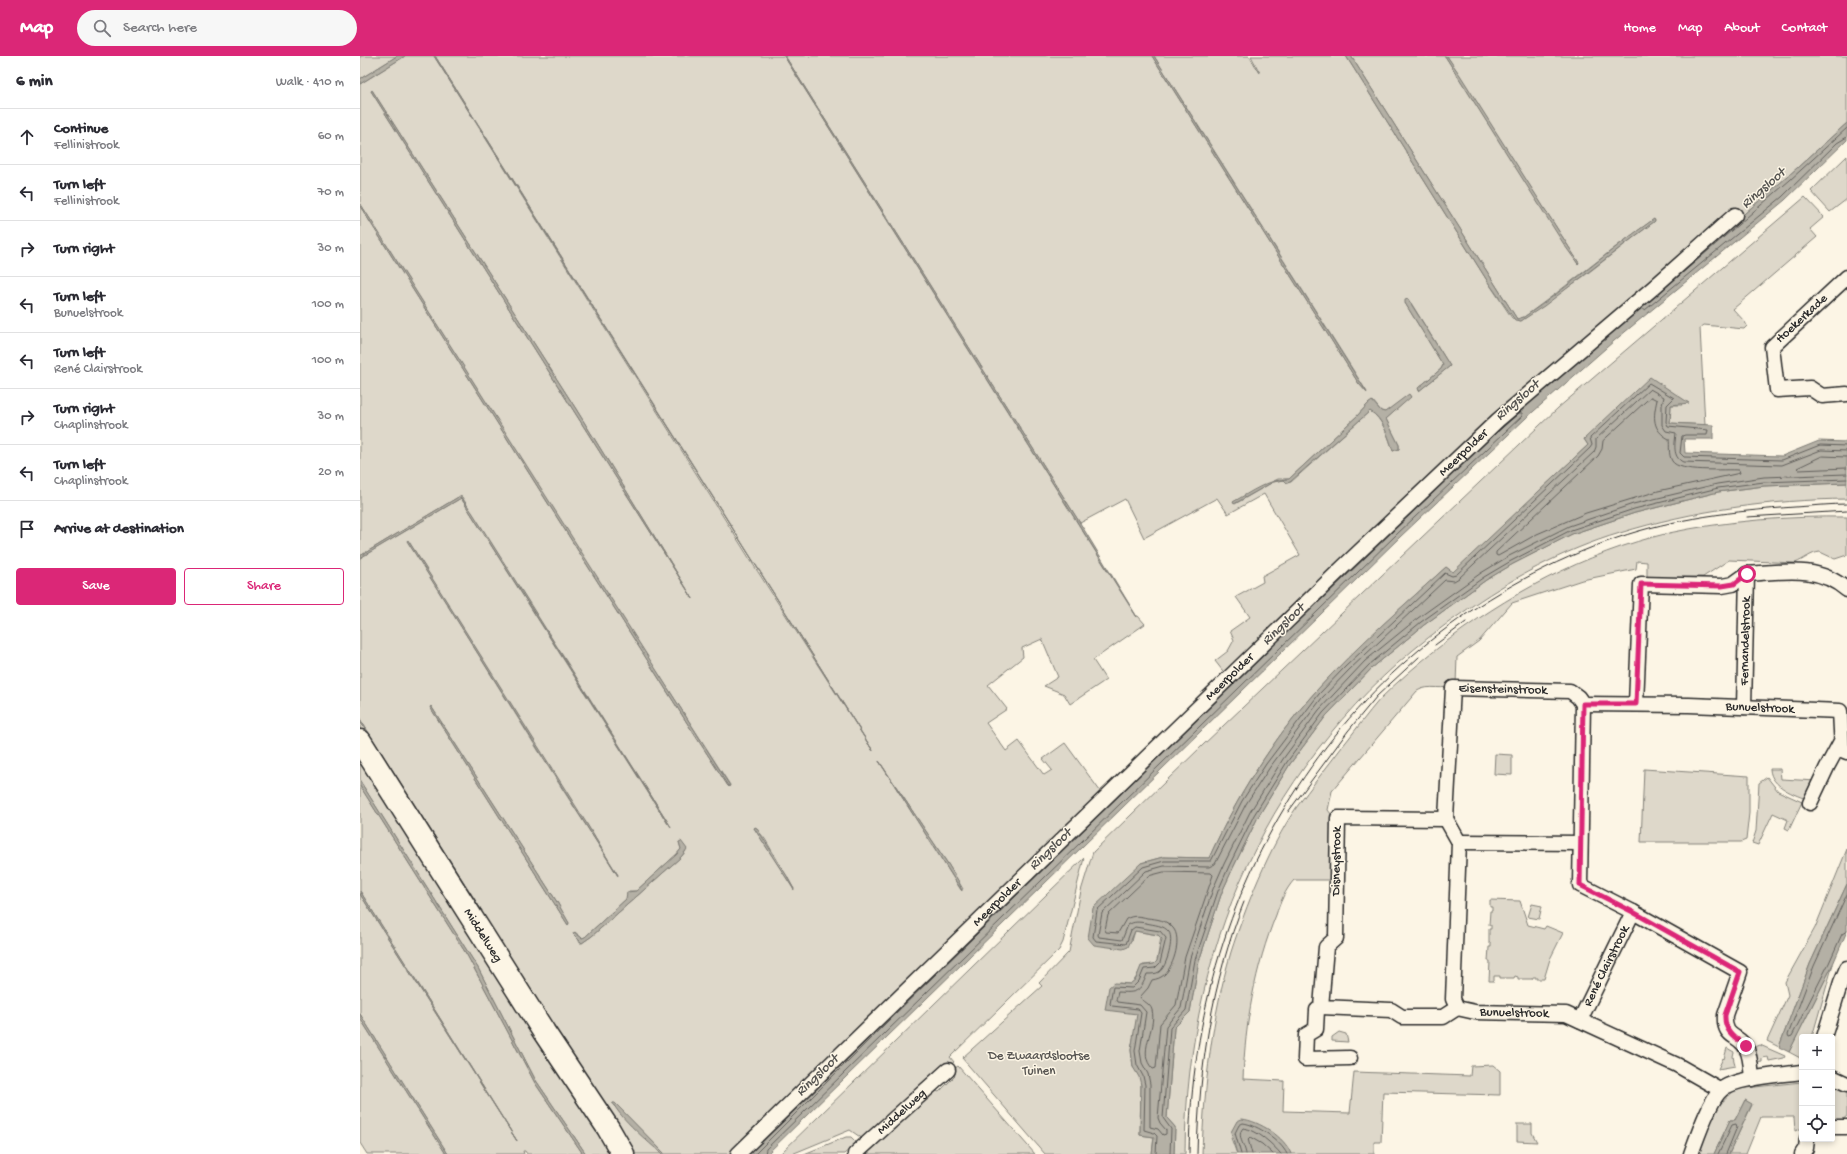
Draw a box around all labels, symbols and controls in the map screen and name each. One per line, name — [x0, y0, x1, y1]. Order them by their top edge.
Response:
search box — [77, 10, 357, 46]
text: Map — [20, 17, 53, 40]
icon: search — [91, 17, 113, 39]
text: Search here — [123, 19, 197, 37]
text: Home — [1624, 20, 1656, 37]
text: Map — [1678, 20, 1702, 37]
text: About — [1724, 20, 1760, 37]
text: Contact — [1782, 20, 1827, 37]
text: 6 min — [16, 72, 52, 92]
text: Walk · 410 m — [276, 75, 344, 90]
text: Continue — [54, 120, 108, 138]
icon: ahead — [16, 126, 38, 148]
text: 60 m — [318, 129, 344, 144]
text: Fellinistrook — [54, 138, 119, 153]
water label: Ringsloot — [1738, 164, 1791, 213]
text: Turn left — [54, 176, 105, 194]
icon: left — [16, 182, 38, 204]
text: 70 m — [318, 185, 344, 200]
text: Fellinistrook — [54, 194, 119, 209]
icon: right — [16, 238, 38, 260]
text: Turn right — [54, 240, 114, 258]
text: 30 m — [318, 241, 344, 256]
text: Turn left — [54, 288, 105, 306]
street label: Hoekerkade — [1773, 291, 1831, 347]
icon: left — [16, 294, 38, 316]
text: 100 m — [312, 297, 344, 312]
text: Bunuelstrook — [54, 306, 123, 321]
text: Turn left — [54, 344, 105, 362]
icon: left — [16, 350, 38, 372]
text: 100 m — [312, 353, 344, 368]
text: René Clairstrook — [54, 362, 142, 377]
water label: Ringsloot — [1492, 376, 1545, 425]
text: Turn right — [54, 400, 114, 418]
icon: right — [16, 406, 38, 428]
text: 30 m — [318, 409, 344, 424]
text: Chaplinstrook — [54, 418, 128, 433]
street label: Meerpolder — [1436, 425, 1492, 480]
text: Turn left — [54, 456, 105, 474]
icon: left — [16, 462, 38, 484]
text: 20 m — [318, 465, 344, 480]
text: Chaplinstrook — [54, 474, 128, 489]
icon: arrive — [16, 518, 38, 540]
text: Arrive at destination — [54, 520, 184, 538]
route start — [1738, 565, 1756, 583]
button: Save — [16, 568, 176, 605]
button: Share — [184, 568, 344, 605]
street label: Fernandelstrook — [1737, 595, 1754, 687]
water label: Ringsloot — [1259, 599, 1311, 650]
street label: Meerpolder — [1202, 649, 1258, 704]
street label: Eisensteinstrook — [1458, 681, 1548, 698]
street label: Bunuelstrook — [1724, 699, 1796, 717]
water label: Ringsloot — [1026, 824, 1078, 875]
street label: Disneystrook — [1329, 825, 1345, 897]
street label: Meerpolder — [970, 875, 1026, 930]
street label: Middelweg — [460, 906, 506, 965]
street label: René Clairstrook — [1580, 922, 1633, 1009]
street label: Bunuelstrook — [1479, 1005, 1550, 1021]
map controls — [1799, 1034, 1835, 1142]
button: + — [1799, 1034, 1835, 1070]
route end — [1737, 1037, 1755, 1055]
park label: De Zwaardslootse Tuinen — [987, 1049, 1090, 1079]
water label: Ringsloot — [793, 1050, 845, 1101]
button: − — [1799, 1070, 1835, 1106]
street label: Middelweg — [874, 1086, 929, 1138]
button: locate — [1799, 1106, 1835, 1142]

